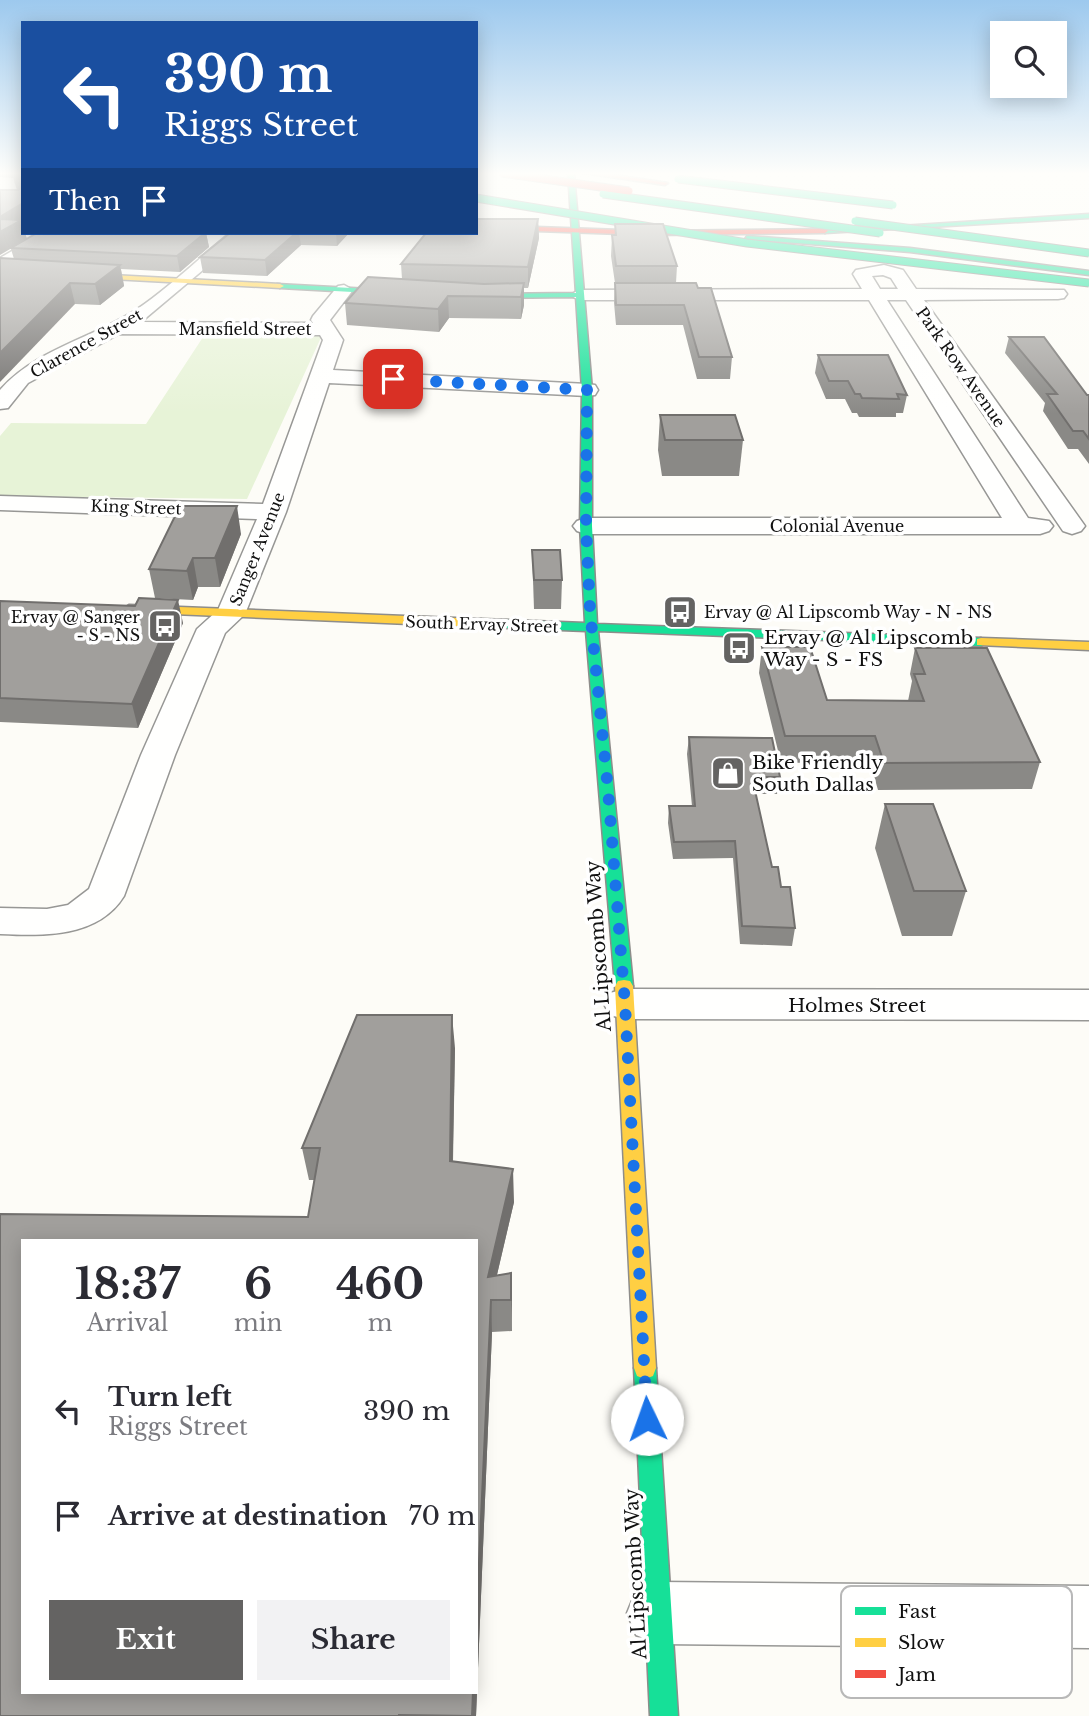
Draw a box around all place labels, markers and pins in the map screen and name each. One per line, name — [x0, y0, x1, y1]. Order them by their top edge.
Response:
pin — [363, 349, 423, 409]
bus stop icon: Ervay @ Al Lipscomb Way - N - NS — [661, 593, 699, 631]
place label: Ervay @ Al Lipscomb Way - N - NS — [704, 602, 992, 622]
place label: Ervay @ Sanger - S - NS — [11, 607, 140, 645]
bus stop icon: Ervay @ Sanger - S - NS — [146, 607, 184, 645]
place label: Ervay @ Al Lipscomb Way - S - FS — [763, 626, 973, 671]
bus stop icon: Ervay @ Al Lipscomb Way - S - FS — [720, 629, 758, 667]
place label: Bike Friendly South Dallas — [752, 751, 884, 796]
shop icon: Bike Friendly South Dallas — [709, 754, 747, 792]

